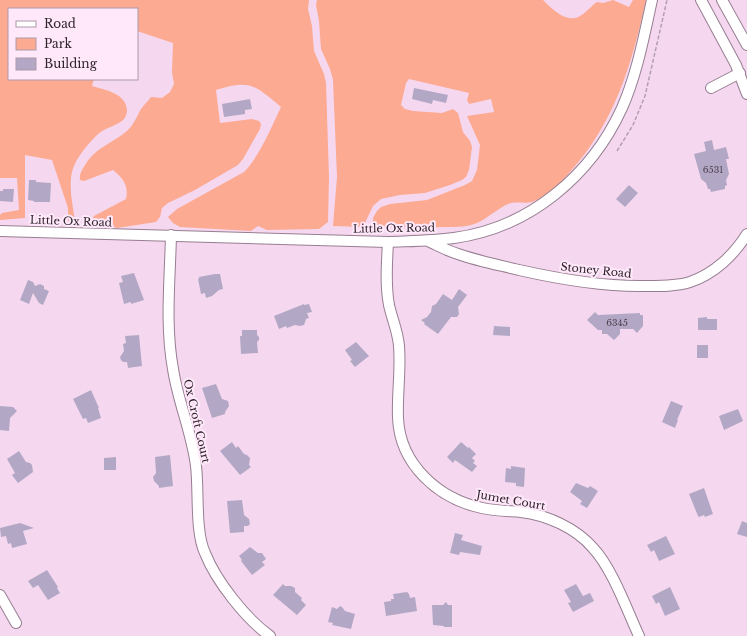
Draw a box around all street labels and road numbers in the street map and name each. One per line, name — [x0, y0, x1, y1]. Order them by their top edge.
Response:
street label: Little Ox Road — [30, 213, 113, 229]
street label: Little Ox Road — [353, 220, 436, 236]
street label: Stoney Road — [560, 259, 633, 281]
street label: Ox Croft Court — [181, 378, 214, 465]
street label: Jumet Court — [474, 487, 547, 513]

